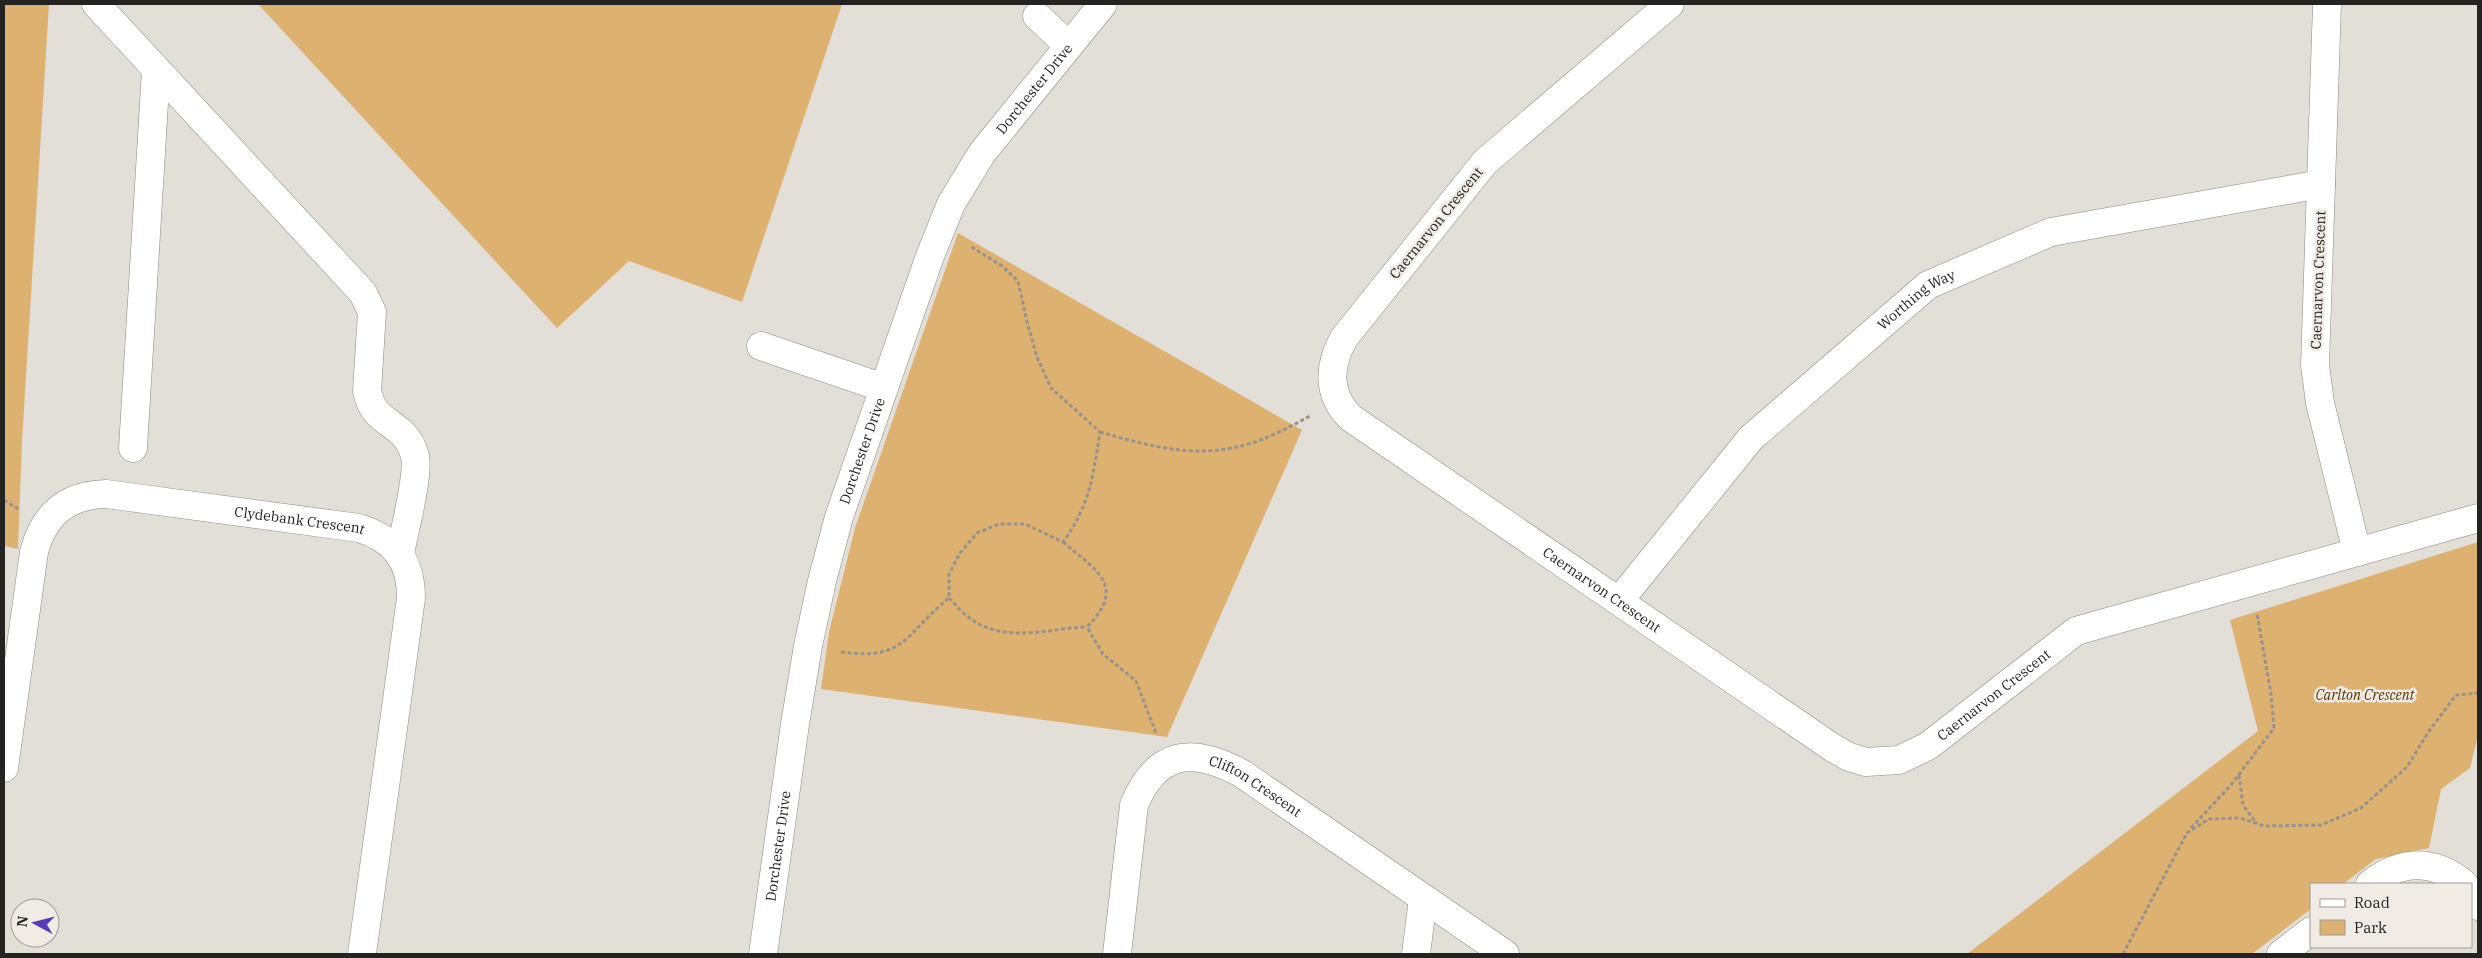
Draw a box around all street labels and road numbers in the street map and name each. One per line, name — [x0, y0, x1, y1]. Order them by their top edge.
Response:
street label: Dorchester Drive — [992, 40, 1076, 138]
street label: Caernarvon Crescent — [1385, 163, 1487, 283]
street label: Caernarvon Crescent — [2307, 210, 2329, 350]
street label: Worthing Way — [1874, 265, 1958, 334]
street label: Dorchester Drive — [835, 395, 889, 507]
street label: Clydebank Crescent — [233, 502, 367, 538]
street label: Caernarvon Crescent — [1539, 543, 1664, 636]
street label: Caernarvon Crescent — [1933, 645, 2054, 745]
street label: Clifton Crescent — [1207, 751, 1305, 821]
street label: Dorchester Drive — [761, 790, 795, 903]

